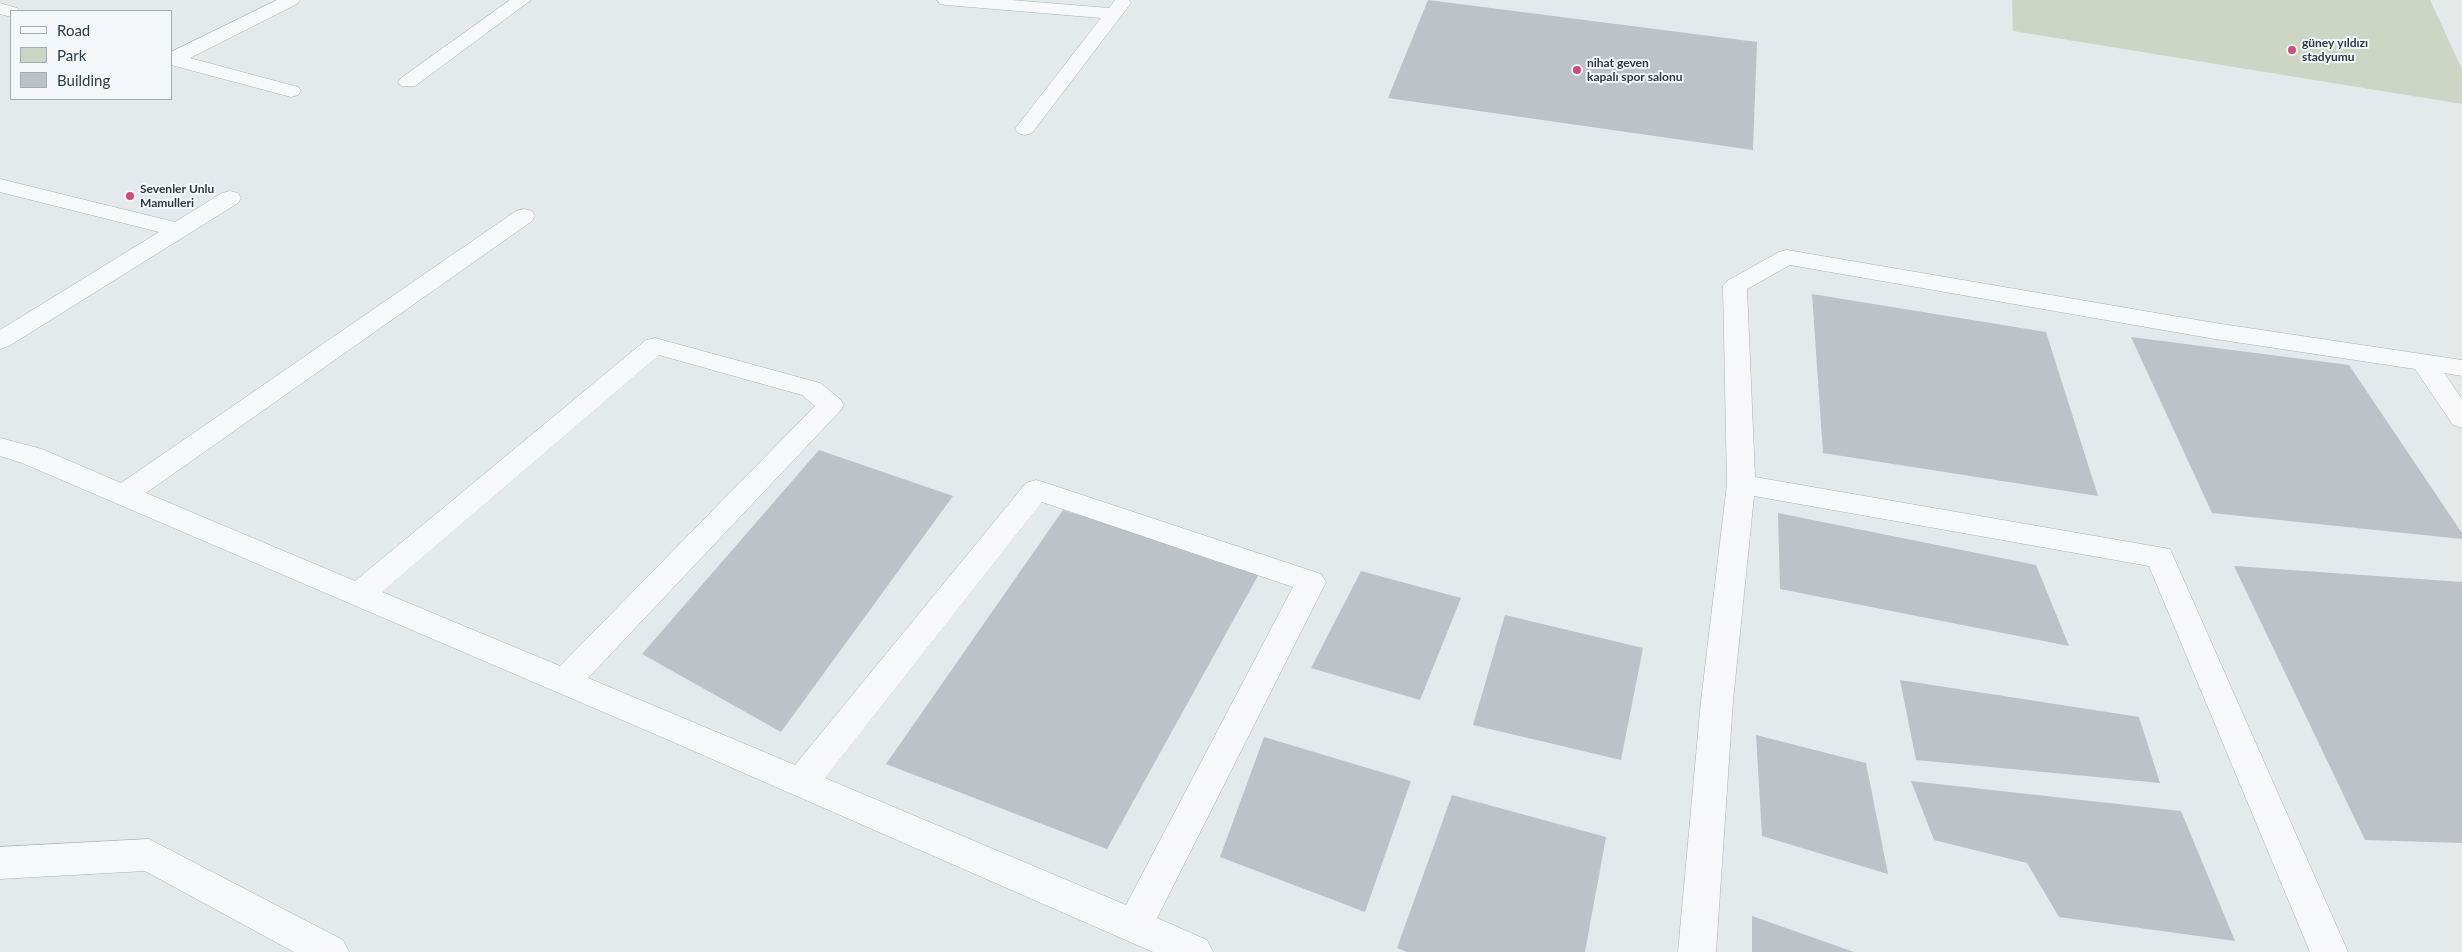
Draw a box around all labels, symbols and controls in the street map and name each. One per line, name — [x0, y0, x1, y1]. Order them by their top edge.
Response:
legend — [10, 10, 172, 100]
text: Road — [57, 21, 90, 39]
place label: güney yıldızı stadyumu — [2302, 36, 2368, 64]
marker: güney yıldızı stadyumu — [2286, 44, 2298, 56]
text: Park — [57, 46, 86, 64]
place label: nihat geven kapalı spor salonu — [1587, 56, 1683, 84]
marker: nihat geven kapalı spor salonu — [1571, 64, 1583, 76]
text: Building — [57, 71, 110, 89]
place label: Sevenler Unlu Mamulleri — [140, 182, 214, 210]
marker: Sevenler Unlu Mamulleri — [124, 190, 136, 202]

